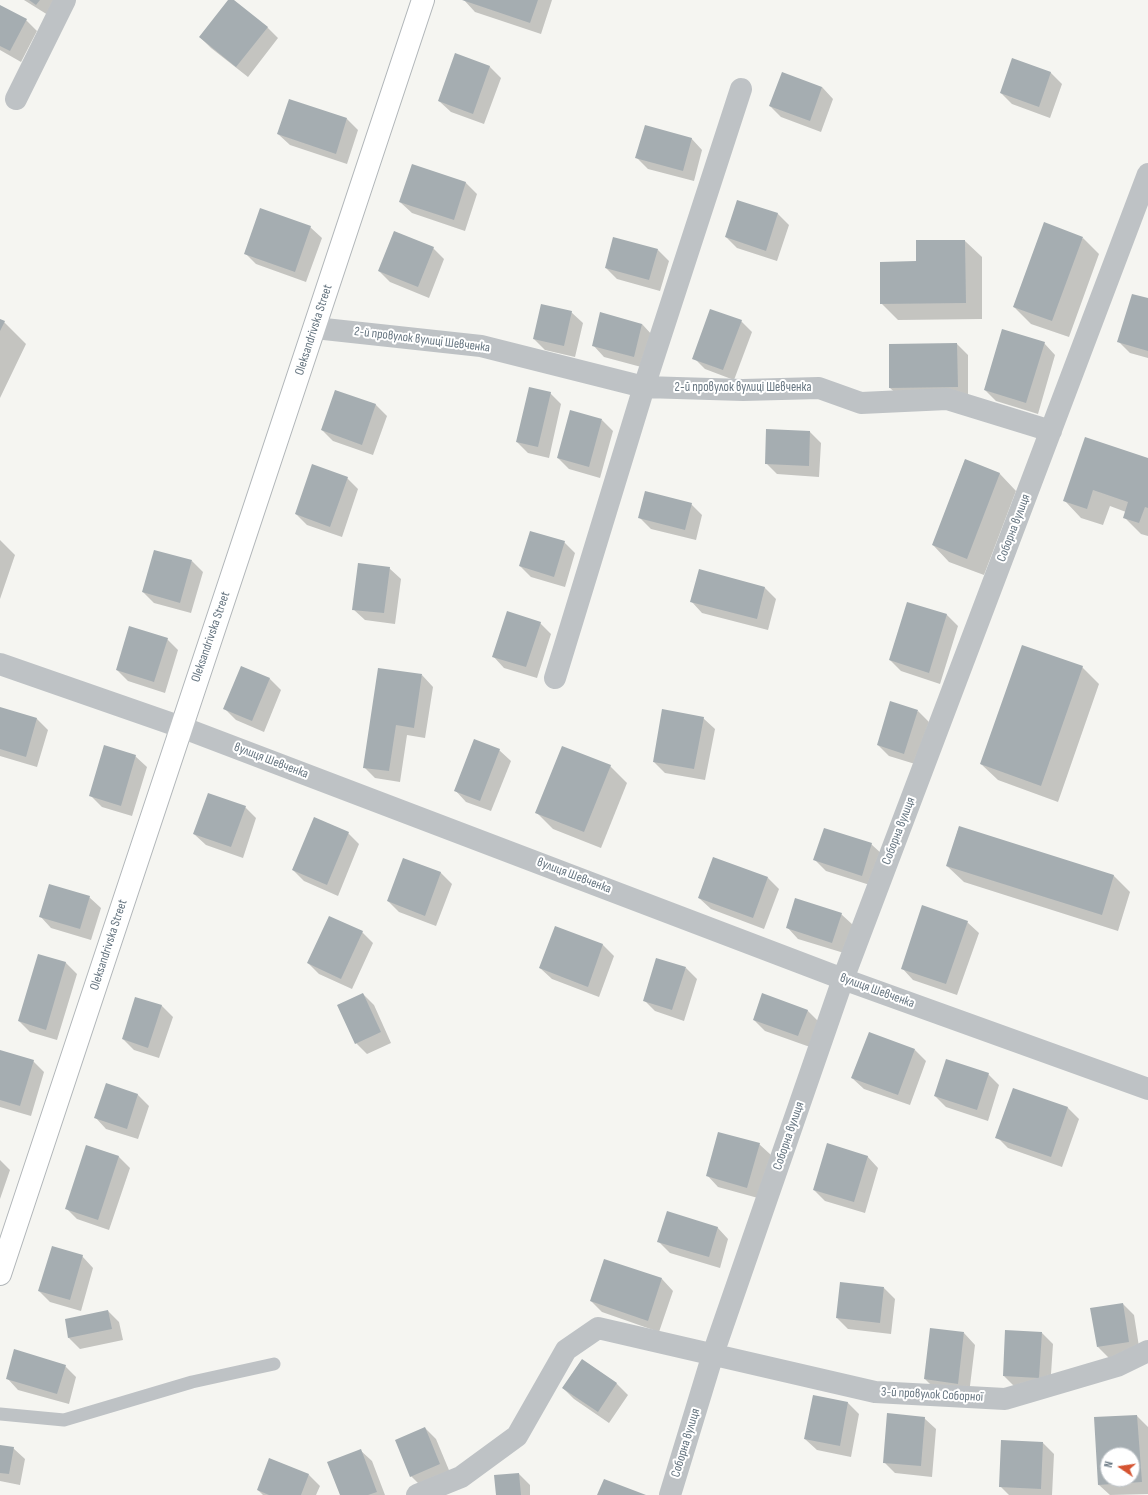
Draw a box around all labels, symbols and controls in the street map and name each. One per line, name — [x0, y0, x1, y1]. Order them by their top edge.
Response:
street label: Oleksandrivska Street — [292, 283, 336, 377]
street label: 2-й провулок вулиці Шевченка — [353, 324, 491, 356]
street label: 2-й провулок вулиці Шевченка — [675, 380, 811, 396]
street label: Соборна вулиця — [994, 492, 1034, 564]
street label: Oleksandrivska Street — [188, 590, 234, 684]
street label: вулиця Шевченка — [232, 740, 310, 782]
street label: Соборна вулиця — [879, 795, 919, 867]
street label: вулиця Шевченка — [535, 855, 613, 897]
street label: Oleksandrivska Street — [87, 898, 131, 992]
street label: вулиця Шевченка — [838, 970, 916, 1012]
street label: Соборна вулиця — [770, 1100, 808, 1172]
street label: 3-й провулок Соборної — [880, 1385, 984, 1405]
street label: Соборна вулиця — [668, 1407, 704, 1479]
north arrow — [1100, 1447, 1140, 1487]
text: N — [1102, 1460, 1116, 1469]

